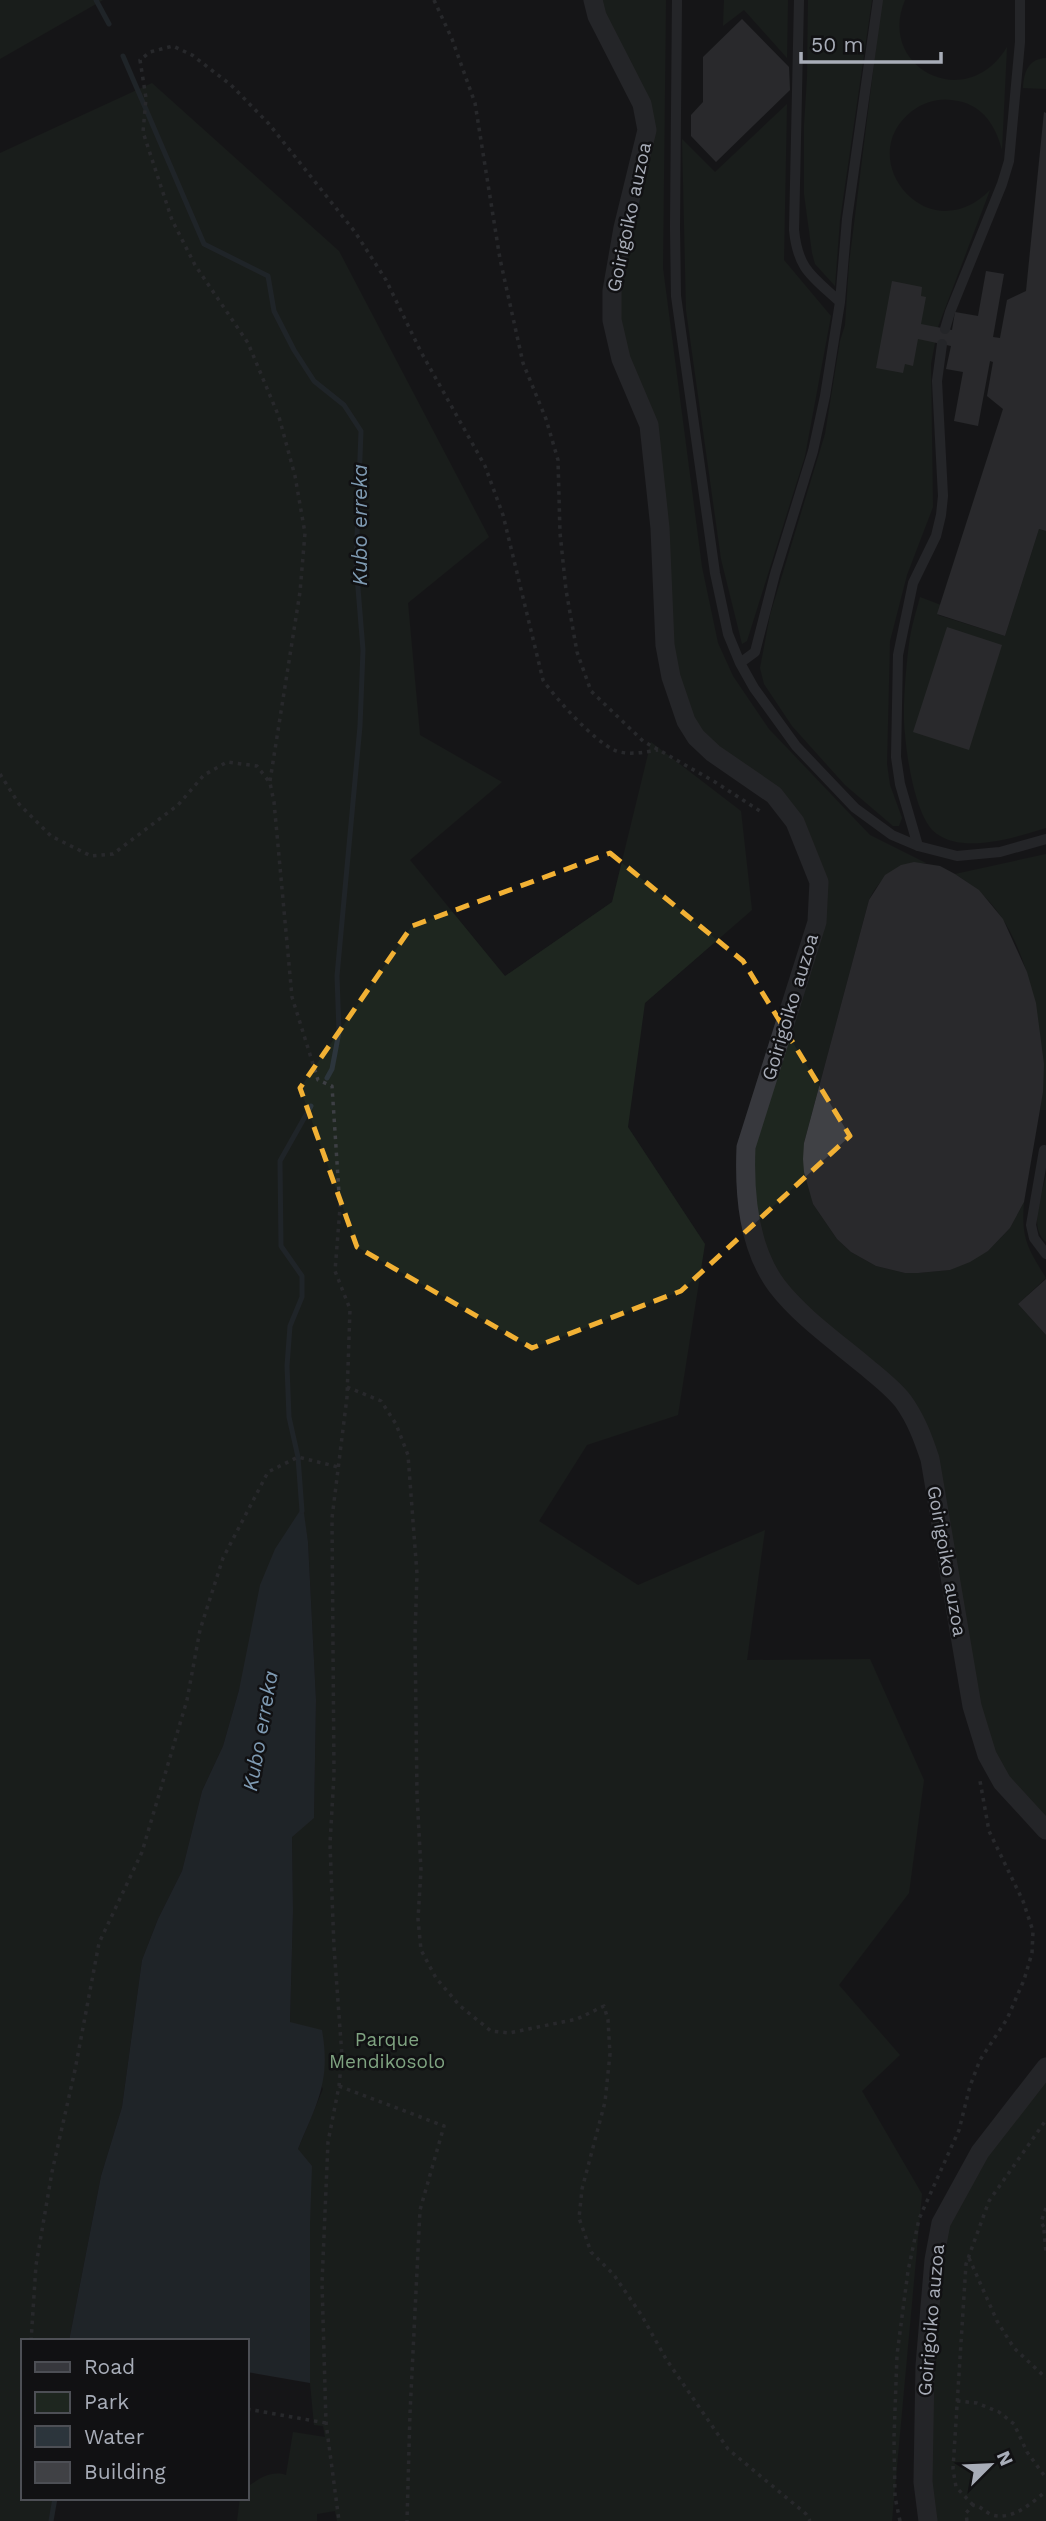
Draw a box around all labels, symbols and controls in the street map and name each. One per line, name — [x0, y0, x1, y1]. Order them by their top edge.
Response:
scale bar — [801, 21, 941, 65]
text: 50 m — [811, 32, 863, 57]
street label: Goirigoiko auzoa — [602, 140, 656, 294]
water label: Kubo erreka — [347, 464, 372, 586]
street label: Goirigoiko auzoa — [757, 930, 823, 1083]
street label: Goirigoiko auzoa — [922, 1484, 972, 1638]
water label: Kubo erreka — [237, 1669, 283, 1793]
park label: Parque Mendikosolo — [329, 2028, 445, 2073]
street label: Goirigoiko auzoa — [913, 2243, 949, 2397]
legend — [21, 2339, 248, 2500]
text: Road — [84, 2354, 135, 2379]
text: Park — [84, 2389, 129, 2414]
text: Water — [84, 2424, 145, 2449]
north arrow — [955, 2430, 1025, 2500]
text: N — [992, 2447, 1018, 2469]
text: Building — [84, 2459, 166, 2484]

